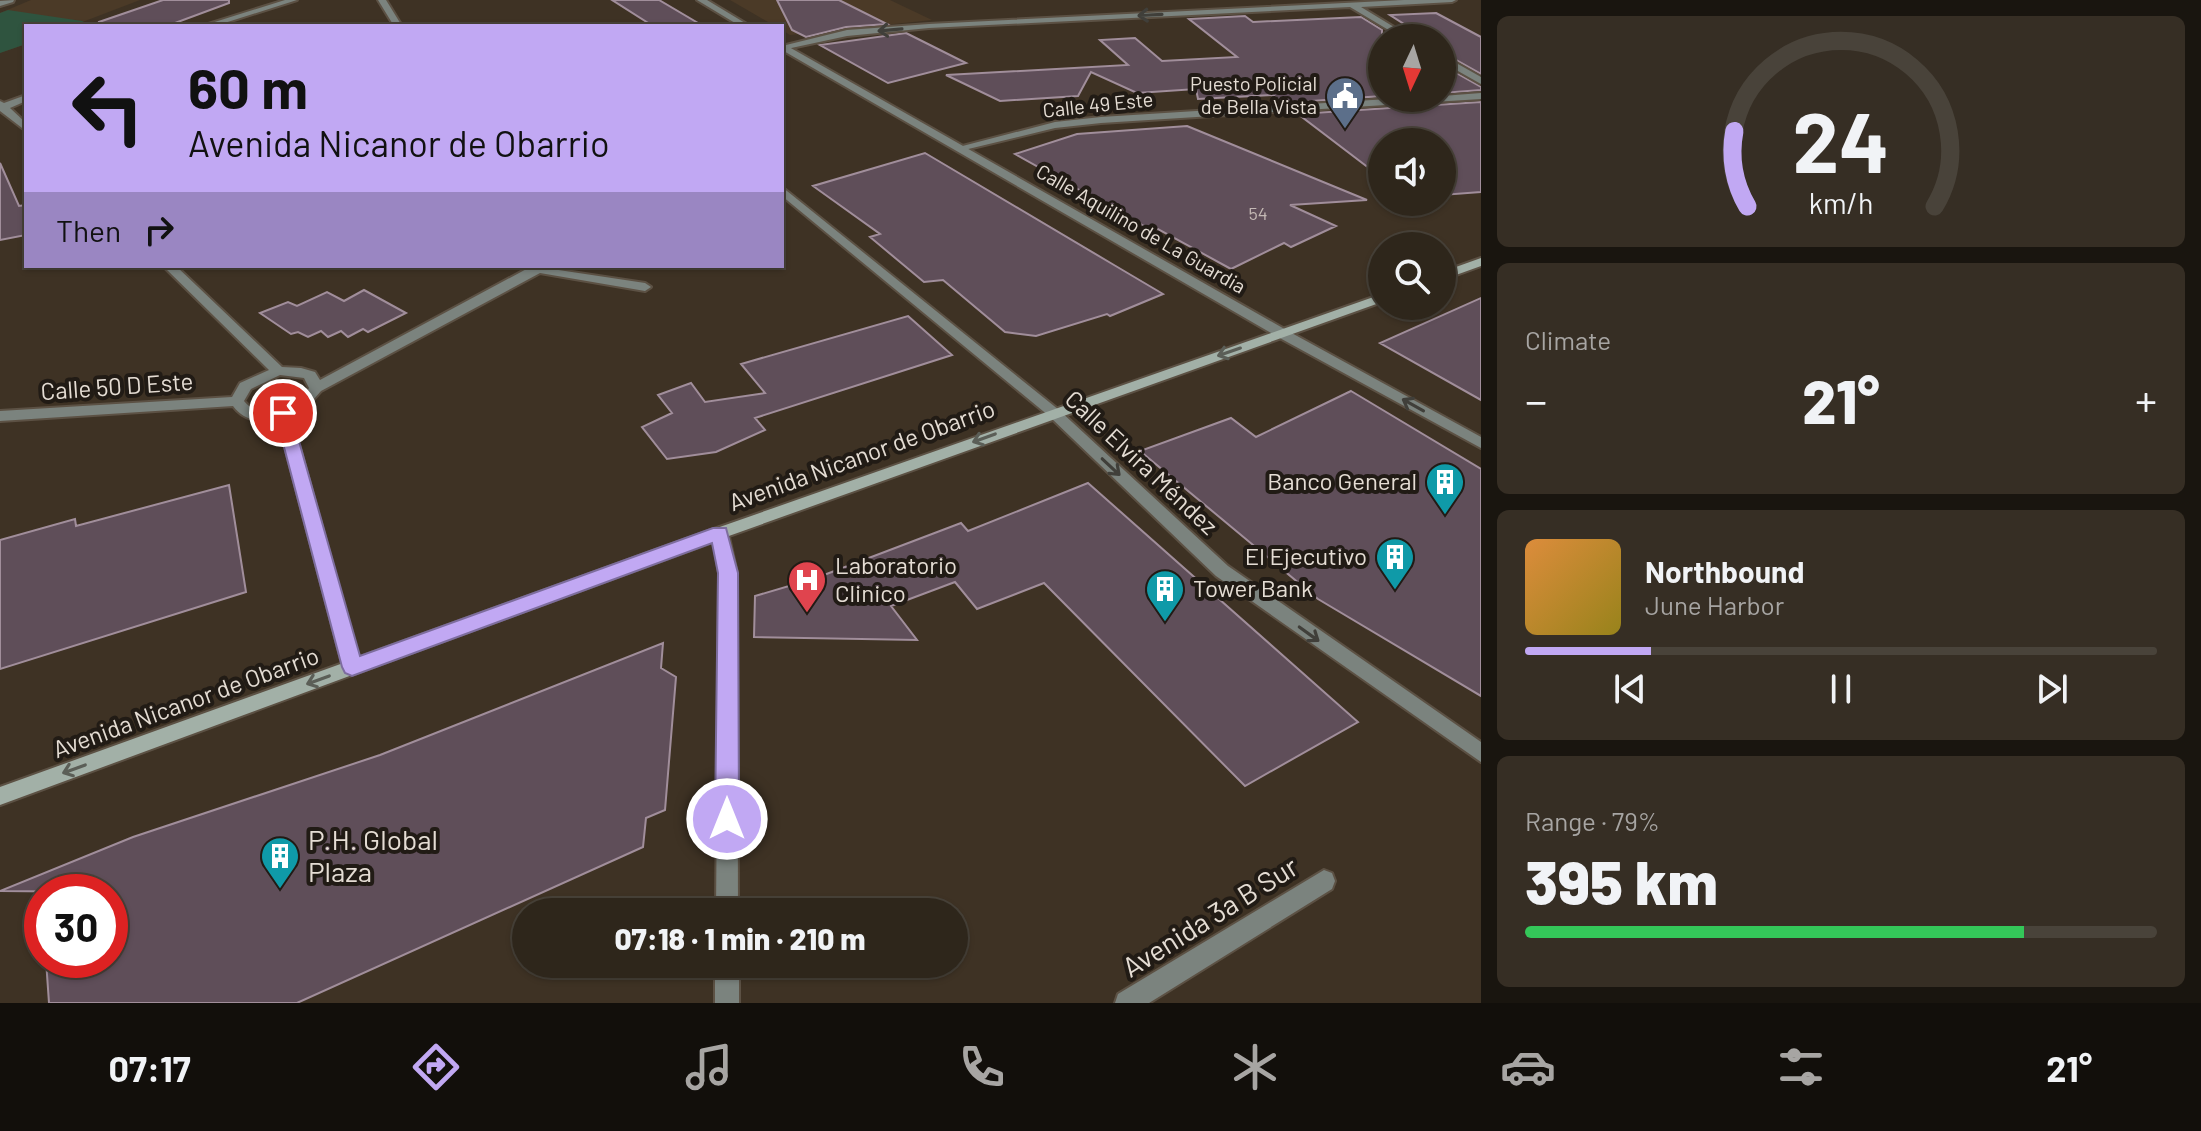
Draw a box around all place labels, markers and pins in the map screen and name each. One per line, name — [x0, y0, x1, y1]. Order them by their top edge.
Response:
place label: Puesto Policial de Bella Vista — [1190, 71, 1317, 118]
public building icon: Puesto Policial de Bella Vista — [1324, 75, 1366, 130]
pin — [249, 379, 317, 447]
building icon: Banco General — [1424, 461, 1466, 516]
place label: Banco General — [1267, 466, 1417, 495]
building icon: El Ejecutivo — [1374, 536, 1416, 591]
place label: El Ejecutivo — [1245, 541, 1367, 570]
place label: Laboratorio Clinico — [835, 550, 957, 607]
hospital icon: Laboratorio Clinico — [786, 559, 828, 614]
building icon: Tower Bank — [1144, 568, 1186, 623]
place label: Tower Bank — [1193, 573, 1313, 602]
place label: P.H. Global Plaza — [308, 822, 438, 888]
building icon: P.H. Global Plaza — [259, 835, 301, 890]

